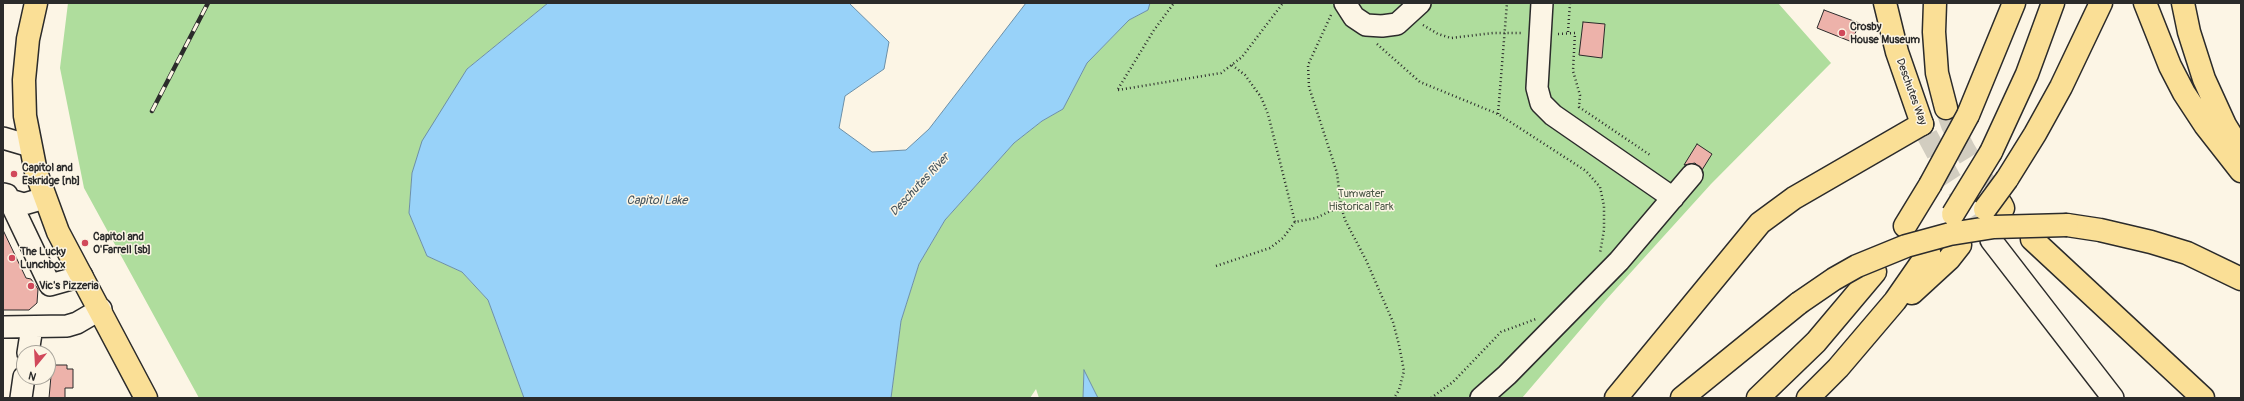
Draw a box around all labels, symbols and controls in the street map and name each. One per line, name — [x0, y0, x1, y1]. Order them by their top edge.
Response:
place label: Crosby House Museum — [1850, 20, 1920, 46]
marker: Crosby House Museum — [1837, 28, 1847, 38]
street label: Deschutes Way — [1893, 57, 1929, 127]
water label: Deschutes River — [887, 151, 953, 219]
place label: Capitol and Eskridge [nb] — [22, 161, 80, 187]
marker: Capitol and Eskridge [nb] — [9, 169, 19, 179]
park label: Tumwater Historical Park — [1328, 187, 1394, 213]
water label: Capitol Lake — [627, 194, 687, 208]
place label: Capitol and O'Farrell [sb] — [93, 230, 151, 256]
marker: Capitol and O'Farrell [sb] — [80, 238, 90, 248]
place label: The Lucky Lunchbox — [20, 245, 66, 271]
marker: The Lucky Lunchbox — [7, 253, 17, 263]
place label: Vic's Pizzeria — [39, 279, 99, 293]
marker: Vic's Pizzeria — [26, 281, 36, 291]
north arrow — [16, 345, 56, 385]
text: N — [27, 369, 38, 383]

